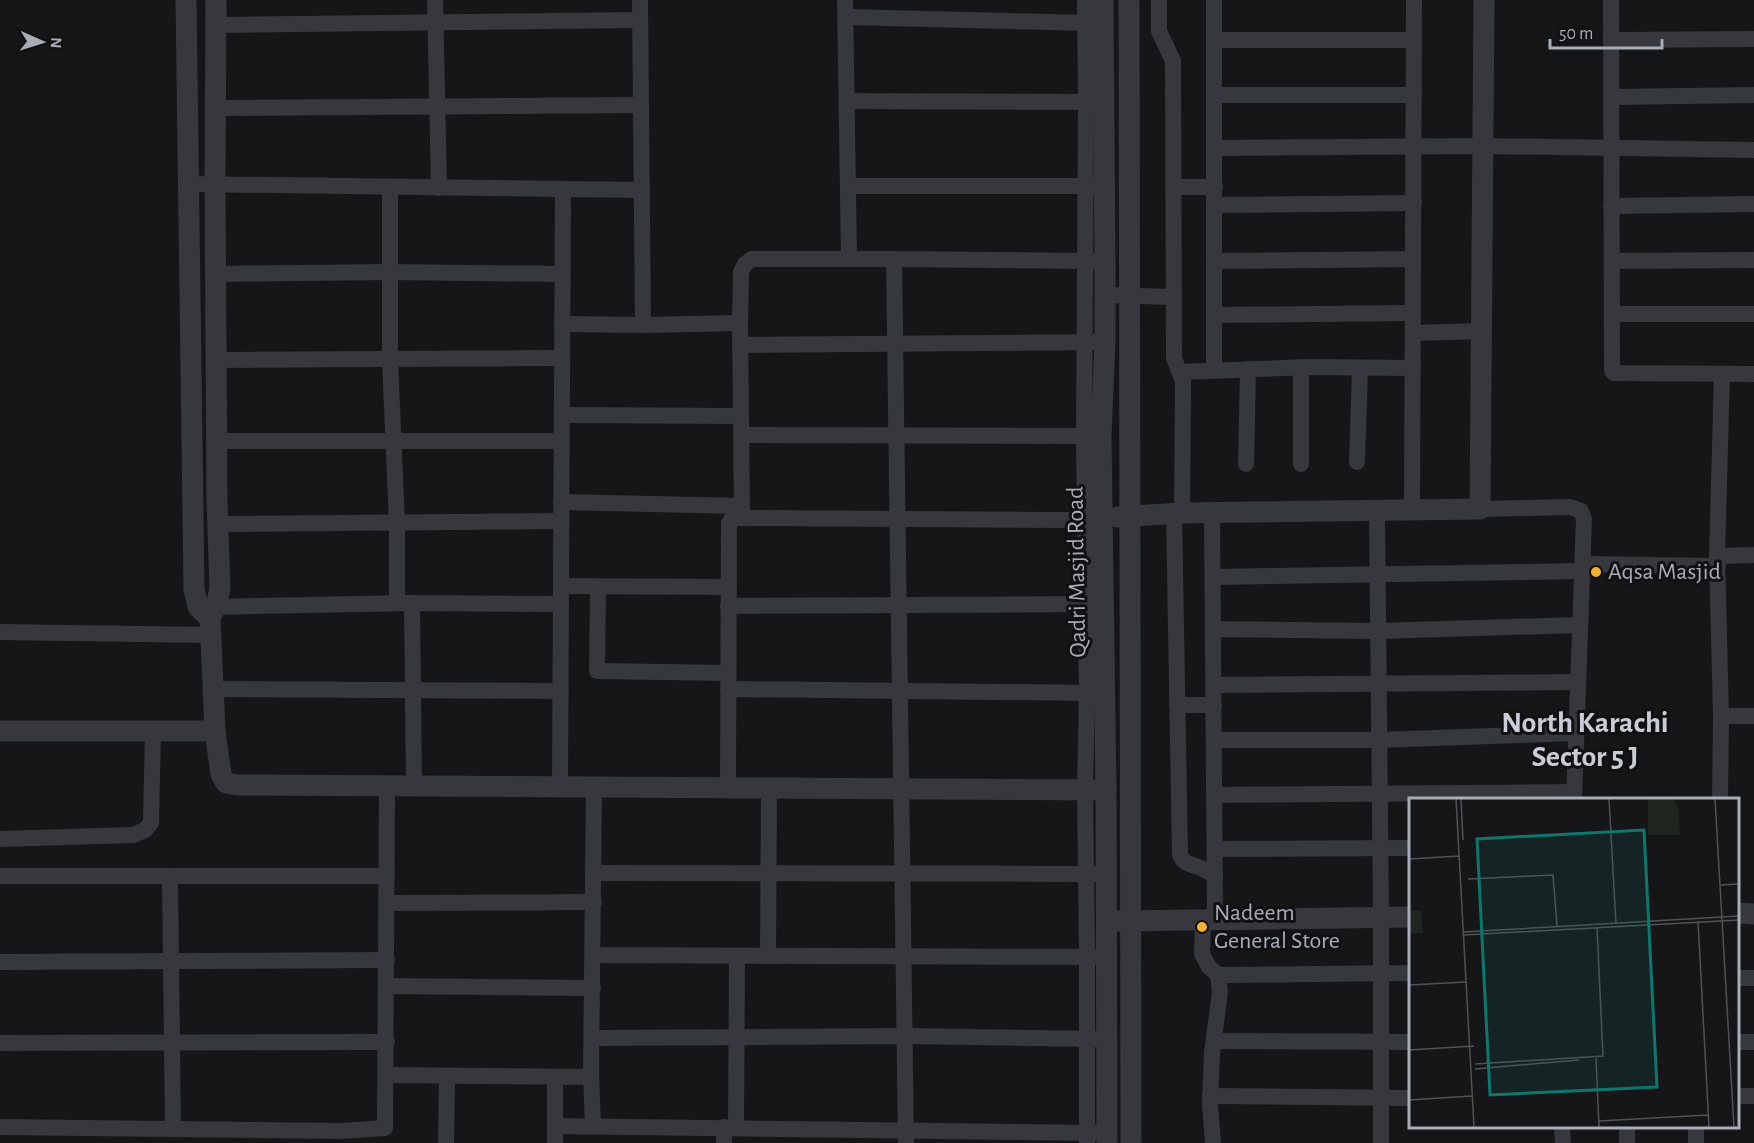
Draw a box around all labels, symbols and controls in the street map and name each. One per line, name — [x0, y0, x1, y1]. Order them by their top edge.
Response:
north arrow — [12, 12, 72, 72]
scale bar — [1550, 12, 1662, 50]
text: 50 m — [1559, 25, 1593, 43]
text: N — [48, 37, 64, 49]
street label: Qadri Masjid Road — [1064, 486, 1090, 658]
place label: Aqsa Masjid — [1608, 560, 1721, 584]
marker: Aqsa Masjid — [1589, 565, 1603, 579]
district label: North Karachi Sector 5 J — [1501, 708, 1669, 772]
inset map — [1409, 798, 1739, 1128]
place label: Nadeem General Store — [1214, 901, 1340, 953]
marker: Nadeem General Store — [1195, 920, 1209, 934]

